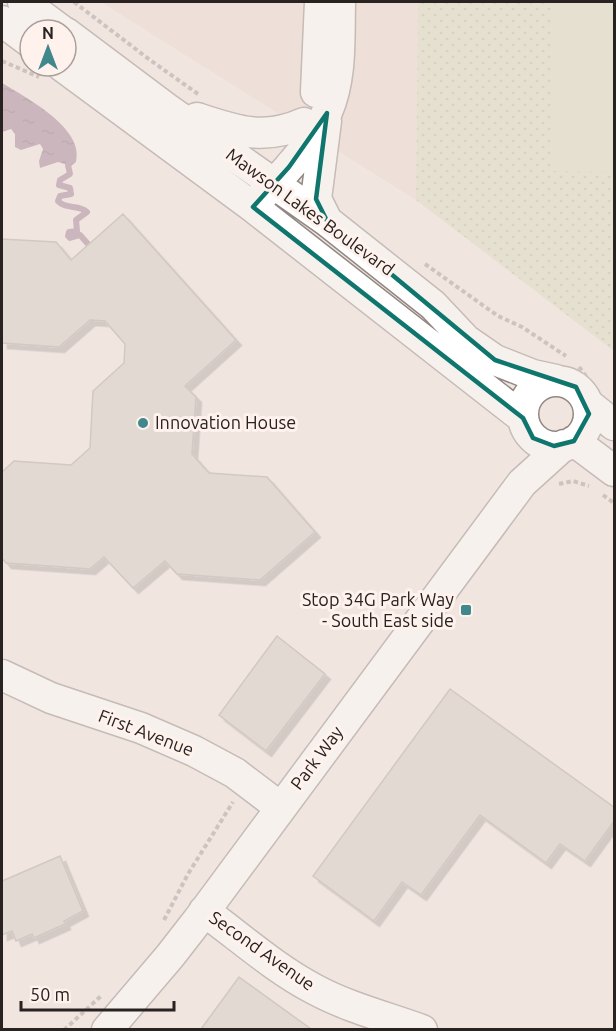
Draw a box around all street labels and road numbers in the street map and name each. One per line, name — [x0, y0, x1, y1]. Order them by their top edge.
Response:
street label: Mawson Lakes Boulevard — [223, 143, 399, 279]
street label: First Avenue — [96, 705, 197, 759]
street label: Park Way — [286, 722, 347, 793]
street label: Second Avenue — [206, 906, 319, 994]

